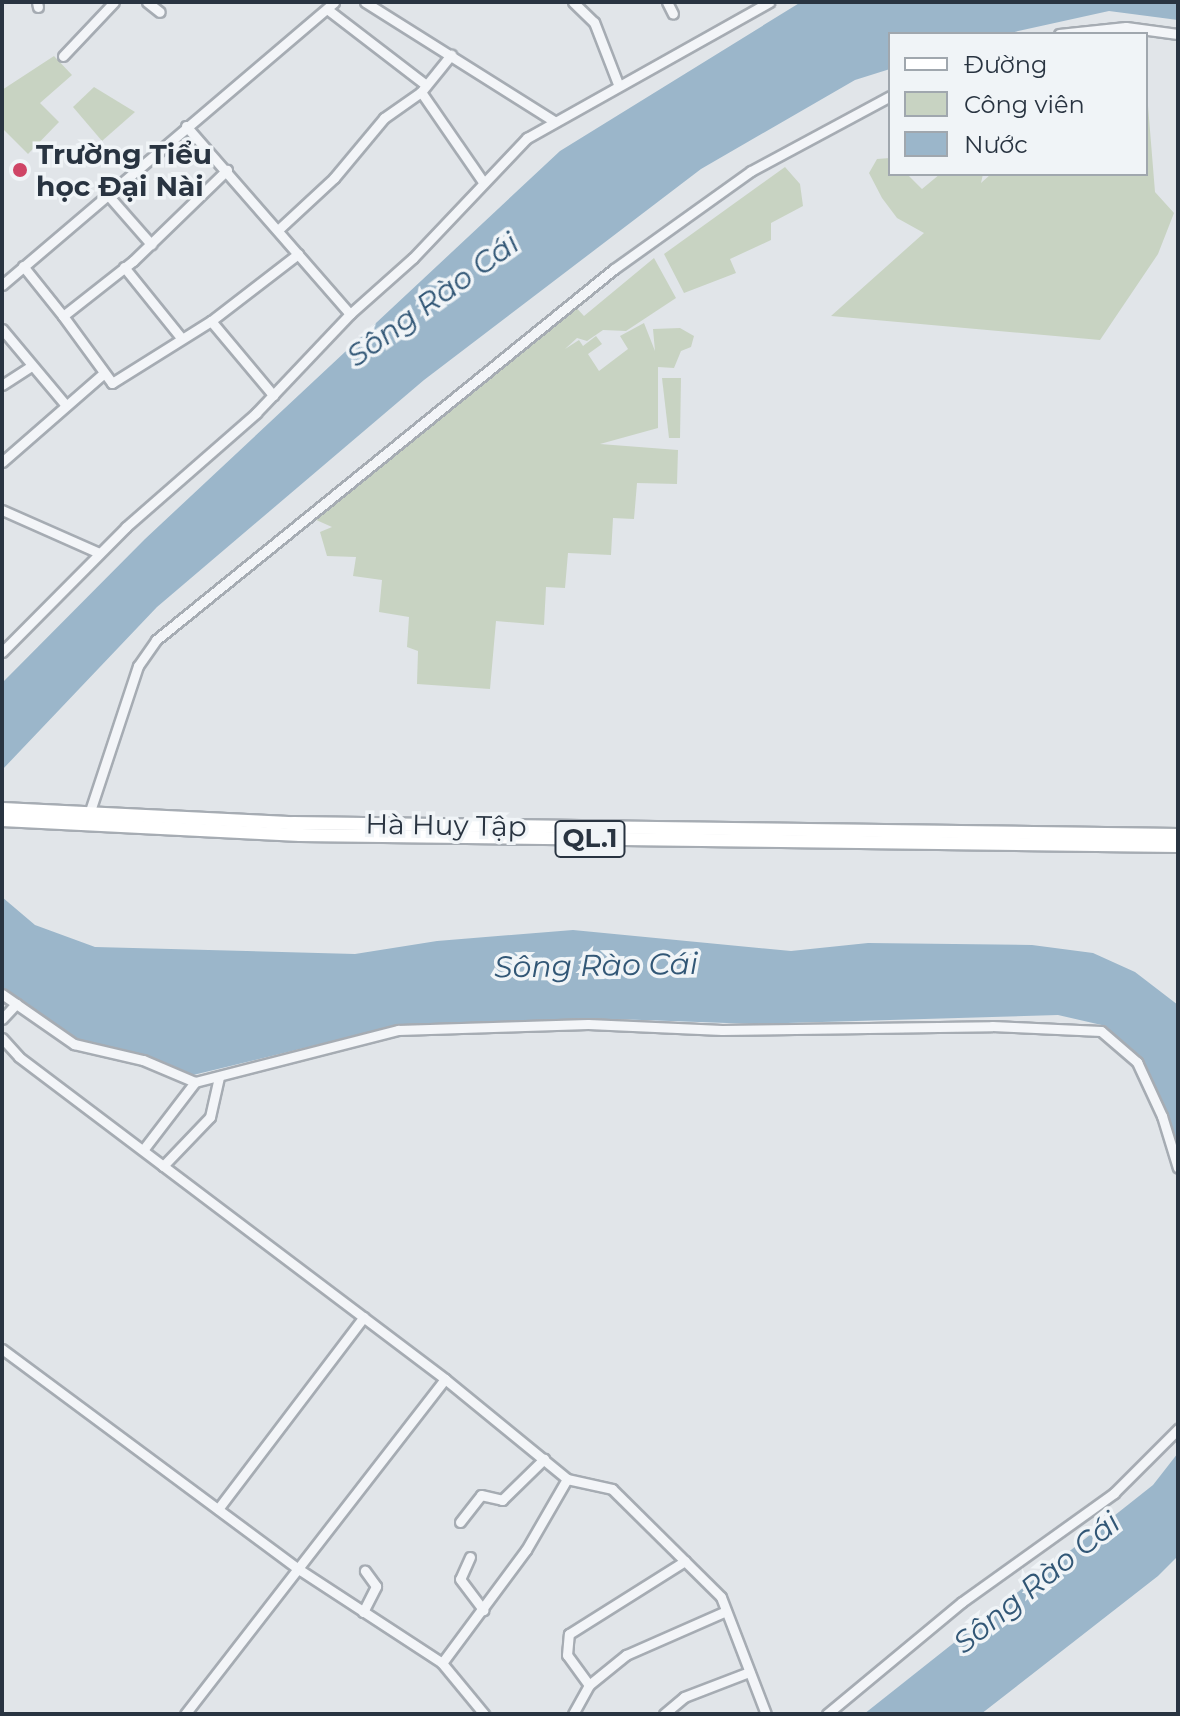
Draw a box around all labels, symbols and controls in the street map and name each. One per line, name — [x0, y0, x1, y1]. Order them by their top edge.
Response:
legend — [888, 32, 1148, 176]
text: Đường — [964, 50, 1047, 79]
text: Công viên — [964, 90, 1085, 119]
text: Nước — [964, 130, 1028, 159]
place label: Trường Tiểu học Đại Nài — [36, 137, 212, 203]
marker: Trường Tiểu học Đại Nài — [11, 161, 29, 179]
water label: Sông Rào Cái — [340, 225, 526, 375]
street label: Hà Huy Tập — [365, 807, 527, 843]
road number: QL.1 — [554, 817, 626, 861]
water label: Sông Rào Cái — [494, 946, 698, 986]
water label: Sông Rào Cái — [946, 1505, 1128, 1661]

